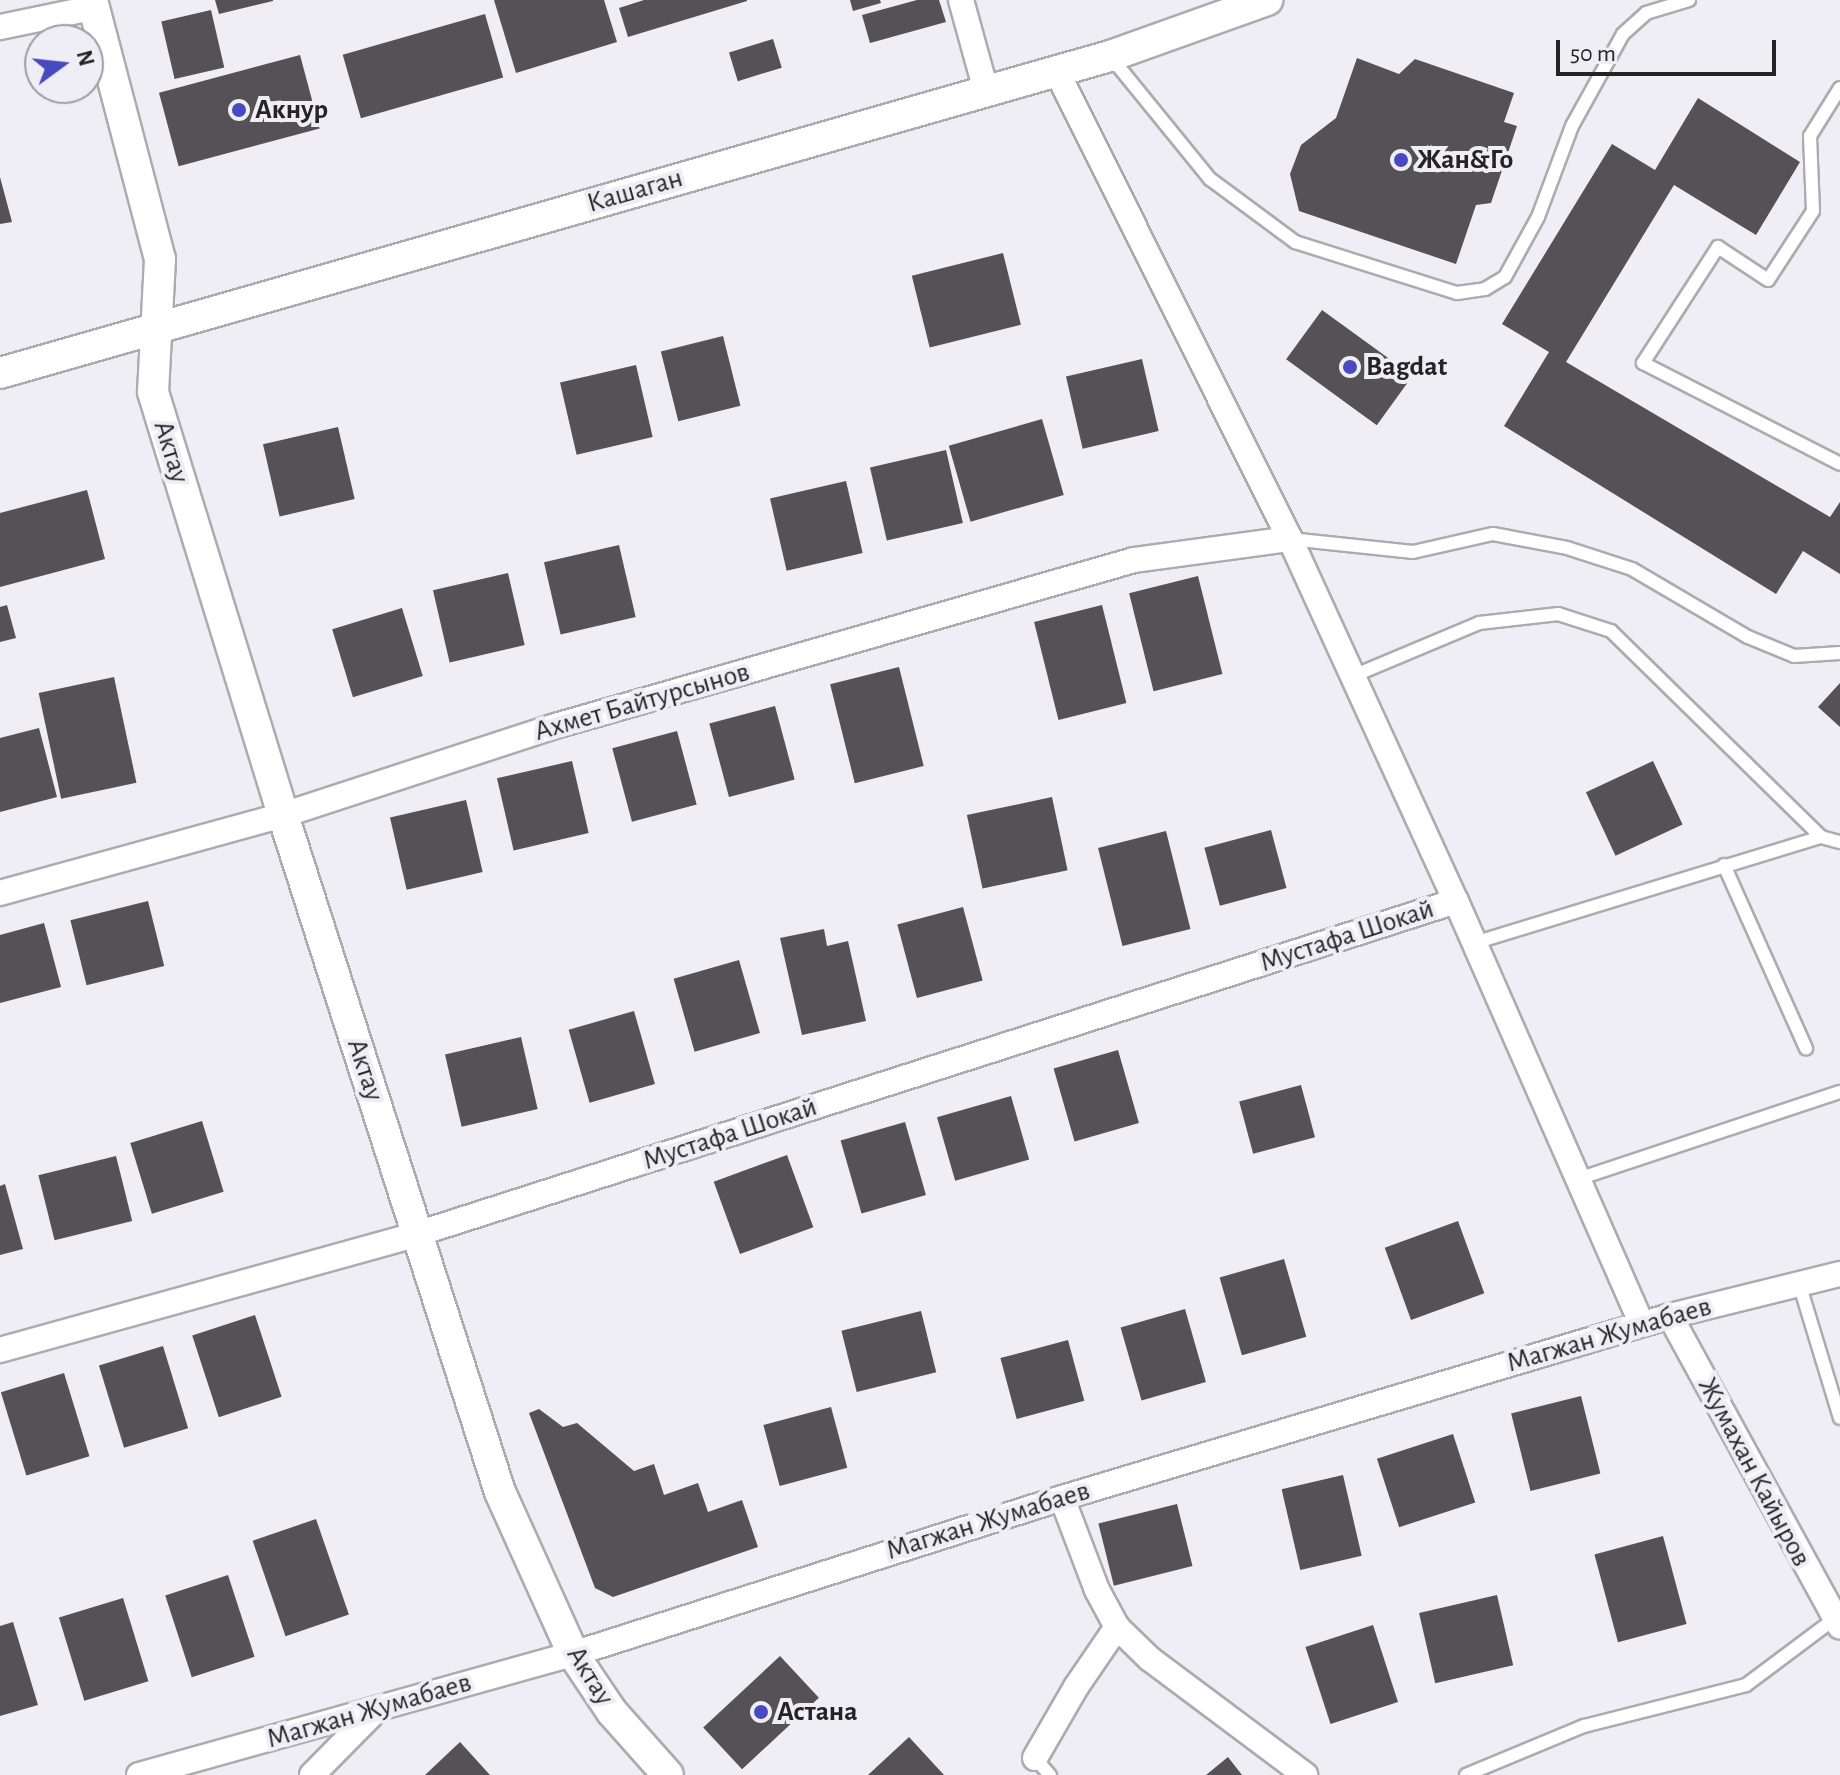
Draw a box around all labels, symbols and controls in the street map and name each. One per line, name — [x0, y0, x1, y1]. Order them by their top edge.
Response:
north arrow — [24, 24, 104, 104]
scale bar — [1560, 24, 1780, 74]
text: 50 m — [1570, 42, 1616, 66]
text: N — [73, 48, 98, 69]
place label: Акнур — [255, 93, 328, 127]
marker: Акнур — [230, 101, 248, 119]
place label: Жан&Го — [1417, 143, 1513, 177]
marker: Жан&Го — [1392, 151, 1410, 169]
street label: Кашаган — [583, 161, 687, 221]
place label: Bagdat — [1366, 350, 1447, 384]
marker: Bagdat — [1341, 358, 1359, 376]
street label: Актау — [146, 417, 196, 487]
street label: Ахмет Байтурсынов — [531, 655, 753, 749]
street label: Мустафа Шокай — [1256, 892, 1438, 980]
street label: Актау — [339, 1035, 391, 1105]
street label: Мустафа Шокай — [639, 1090, 821, 1178]
street label: Магжан Жумабаев — [1503, 1290, 1715, 1380]
street label: Жумахан Кайыров — [1690, 1372, 1818, 1572]
street label: Магжан Жумабаев — [882, 1474, 1094, 1568]
street label: Актау — [559, 1640, 621, 1712]
street label: Магжан Жумабаев — [263, 1666, 475, 1756]
place label: Астана — [777, 1695, 857, 1729]
marker: Астана — [752, 1703, 770, 1721]

